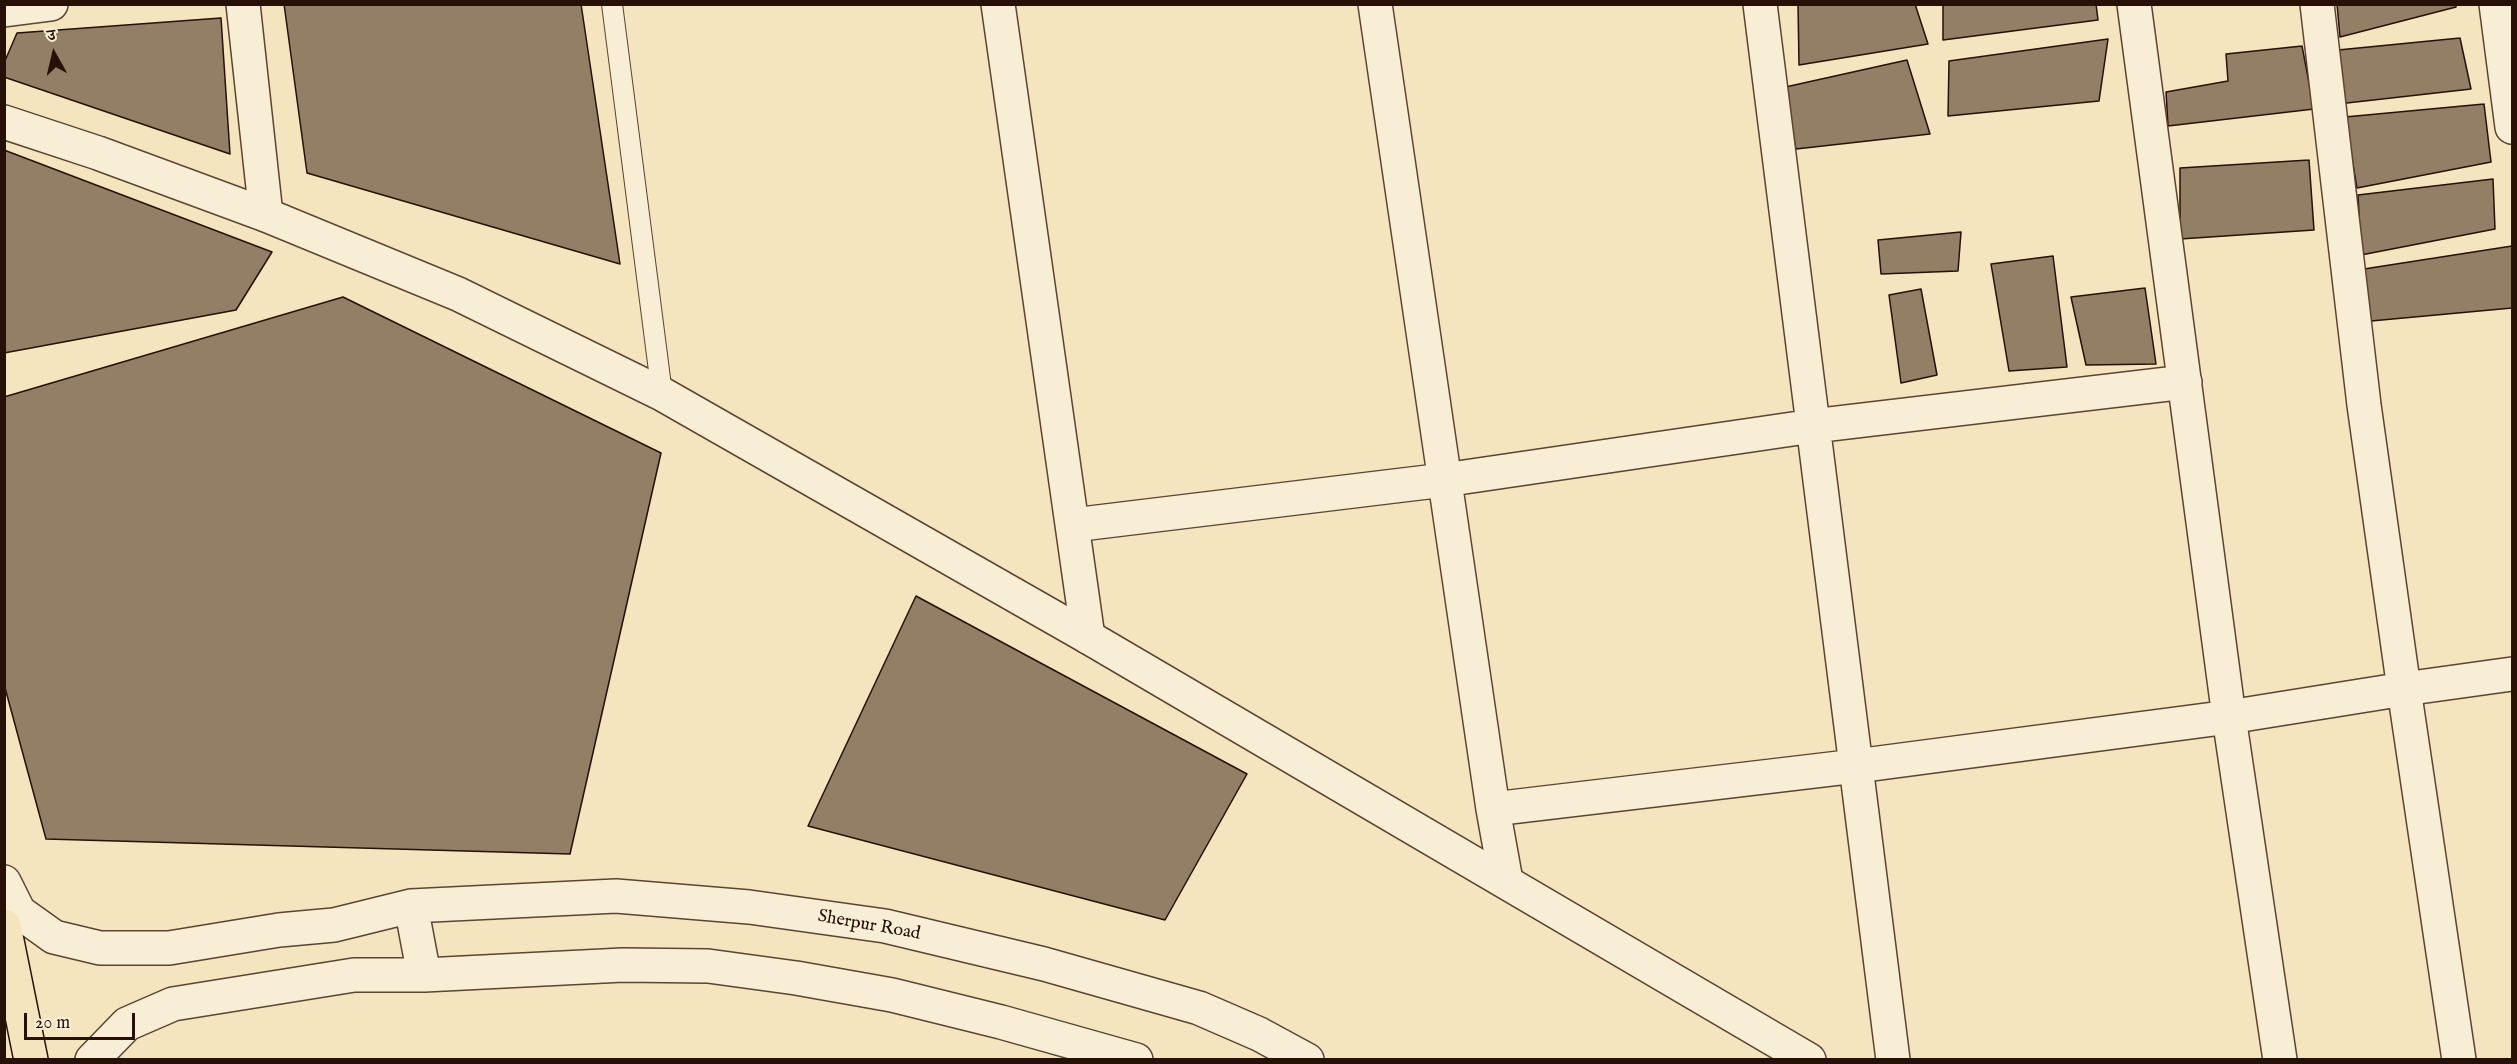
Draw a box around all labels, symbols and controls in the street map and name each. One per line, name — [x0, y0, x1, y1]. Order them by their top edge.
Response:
north arrow — [24, 24, 84, 84]
text: उ — [46, 26, 57, 47]
street label: Sherpur Road — [816, 906, 922, 946]
scale bar — [27, 1001, 138, 1039]
text: 20 m — [35, 1012, 70, 1035]

